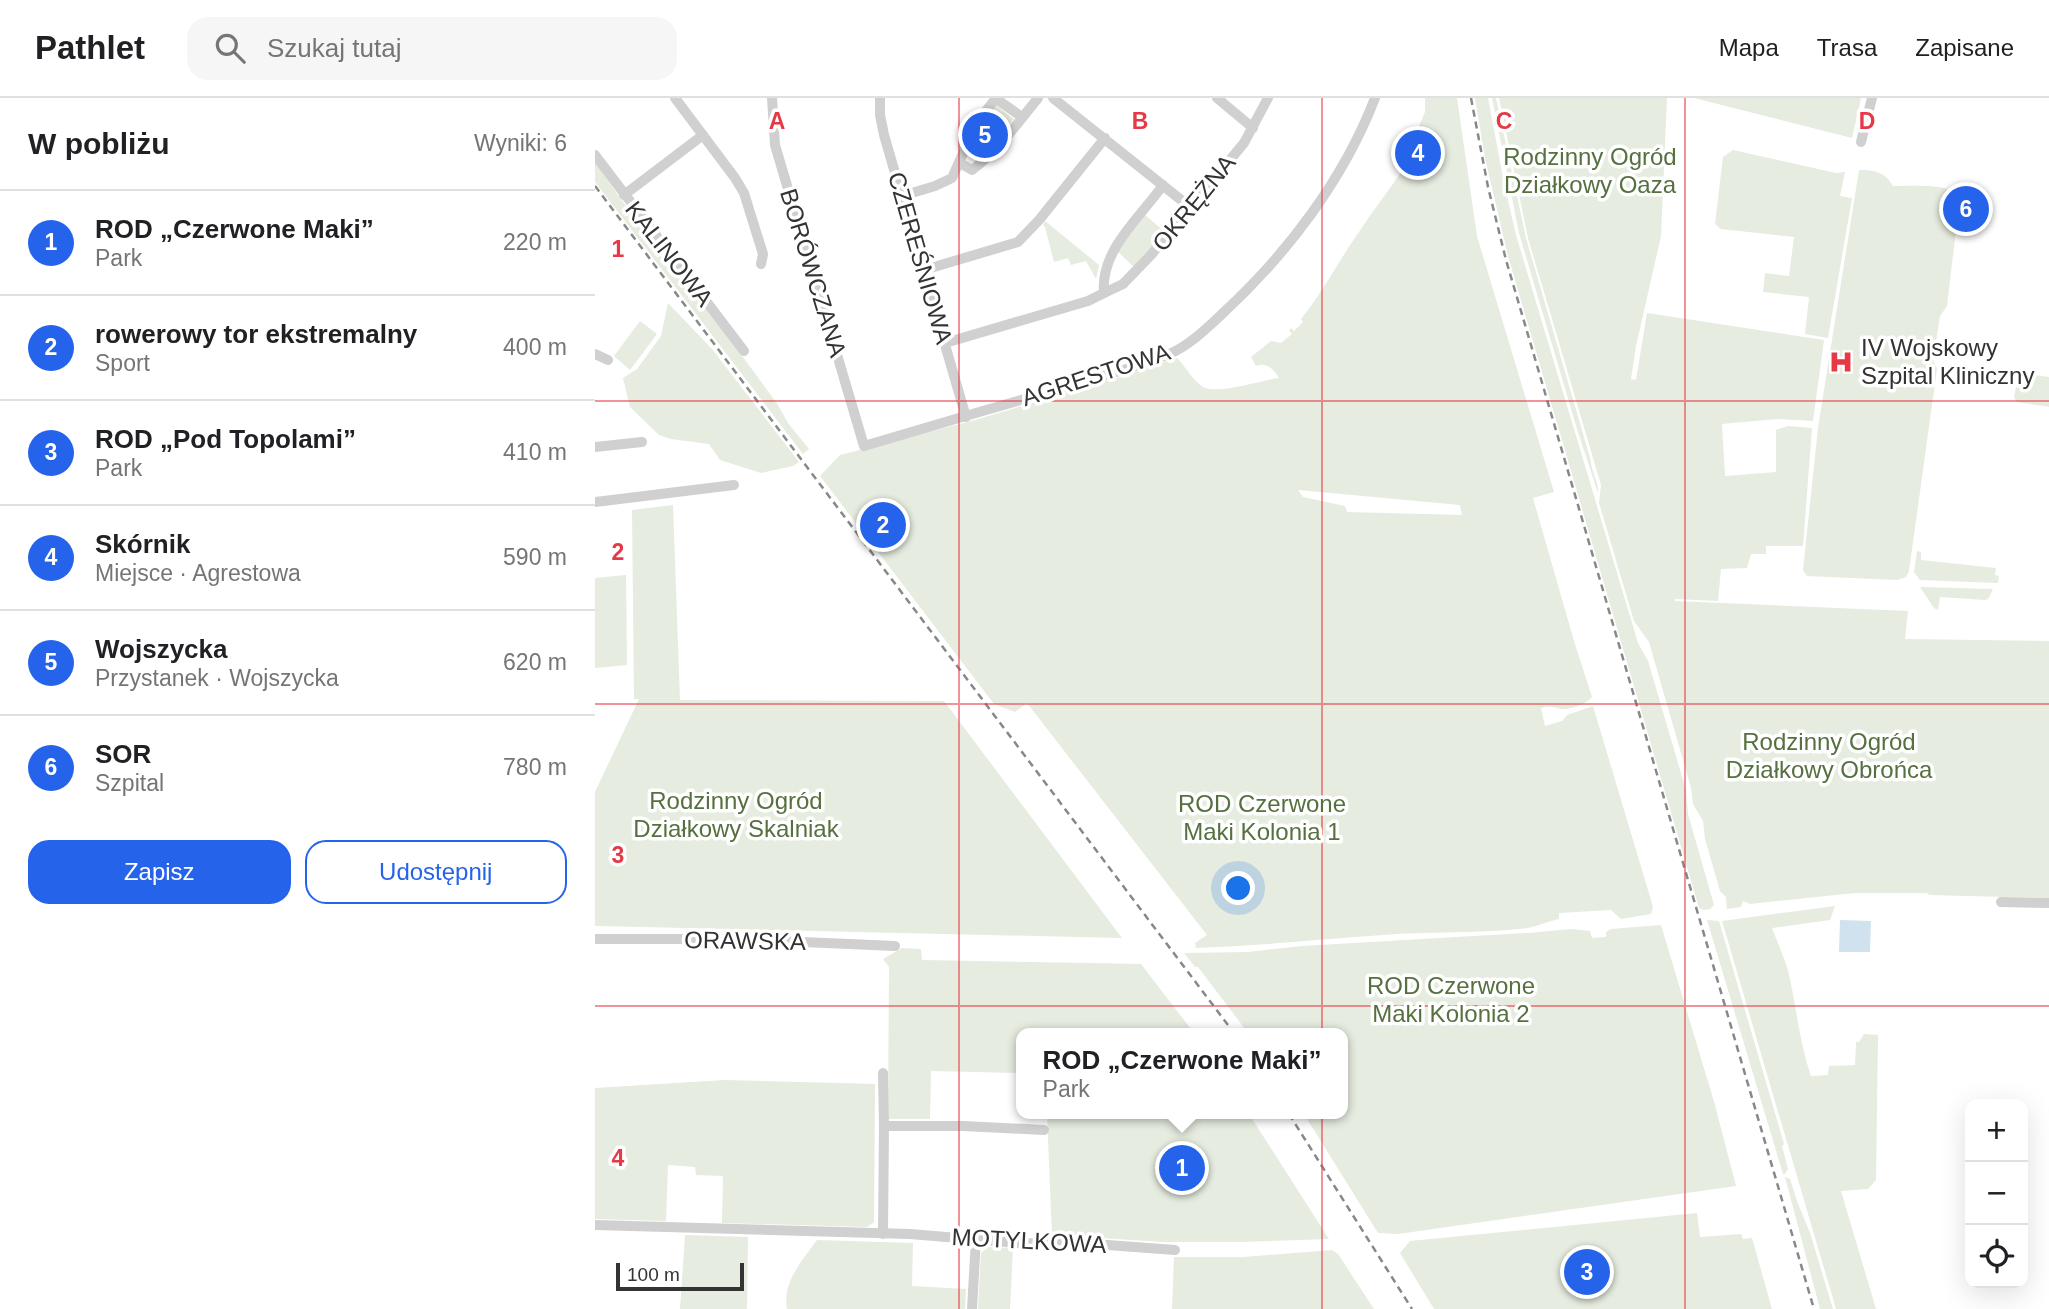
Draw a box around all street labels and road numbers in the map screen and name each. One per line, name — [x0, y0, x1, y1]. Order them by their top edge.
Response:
street label: OKRĘŻNA — [1147, 149, 1241, 256]
street label: CZEREŚNIOWA — [883, 169, 958, 347]
street label: BORÓWCZANA — [775, 185, 852, 360]
street label: KALINOWA — [620, 196, 719, 312]
street label: AGRESTOWA — [1018, 338, 1174, 411]
street label: ORAWSKA — [684, 926, 806, 955]
street label: MOTYLKOWA — [951, 1223, 1107, 1258]

